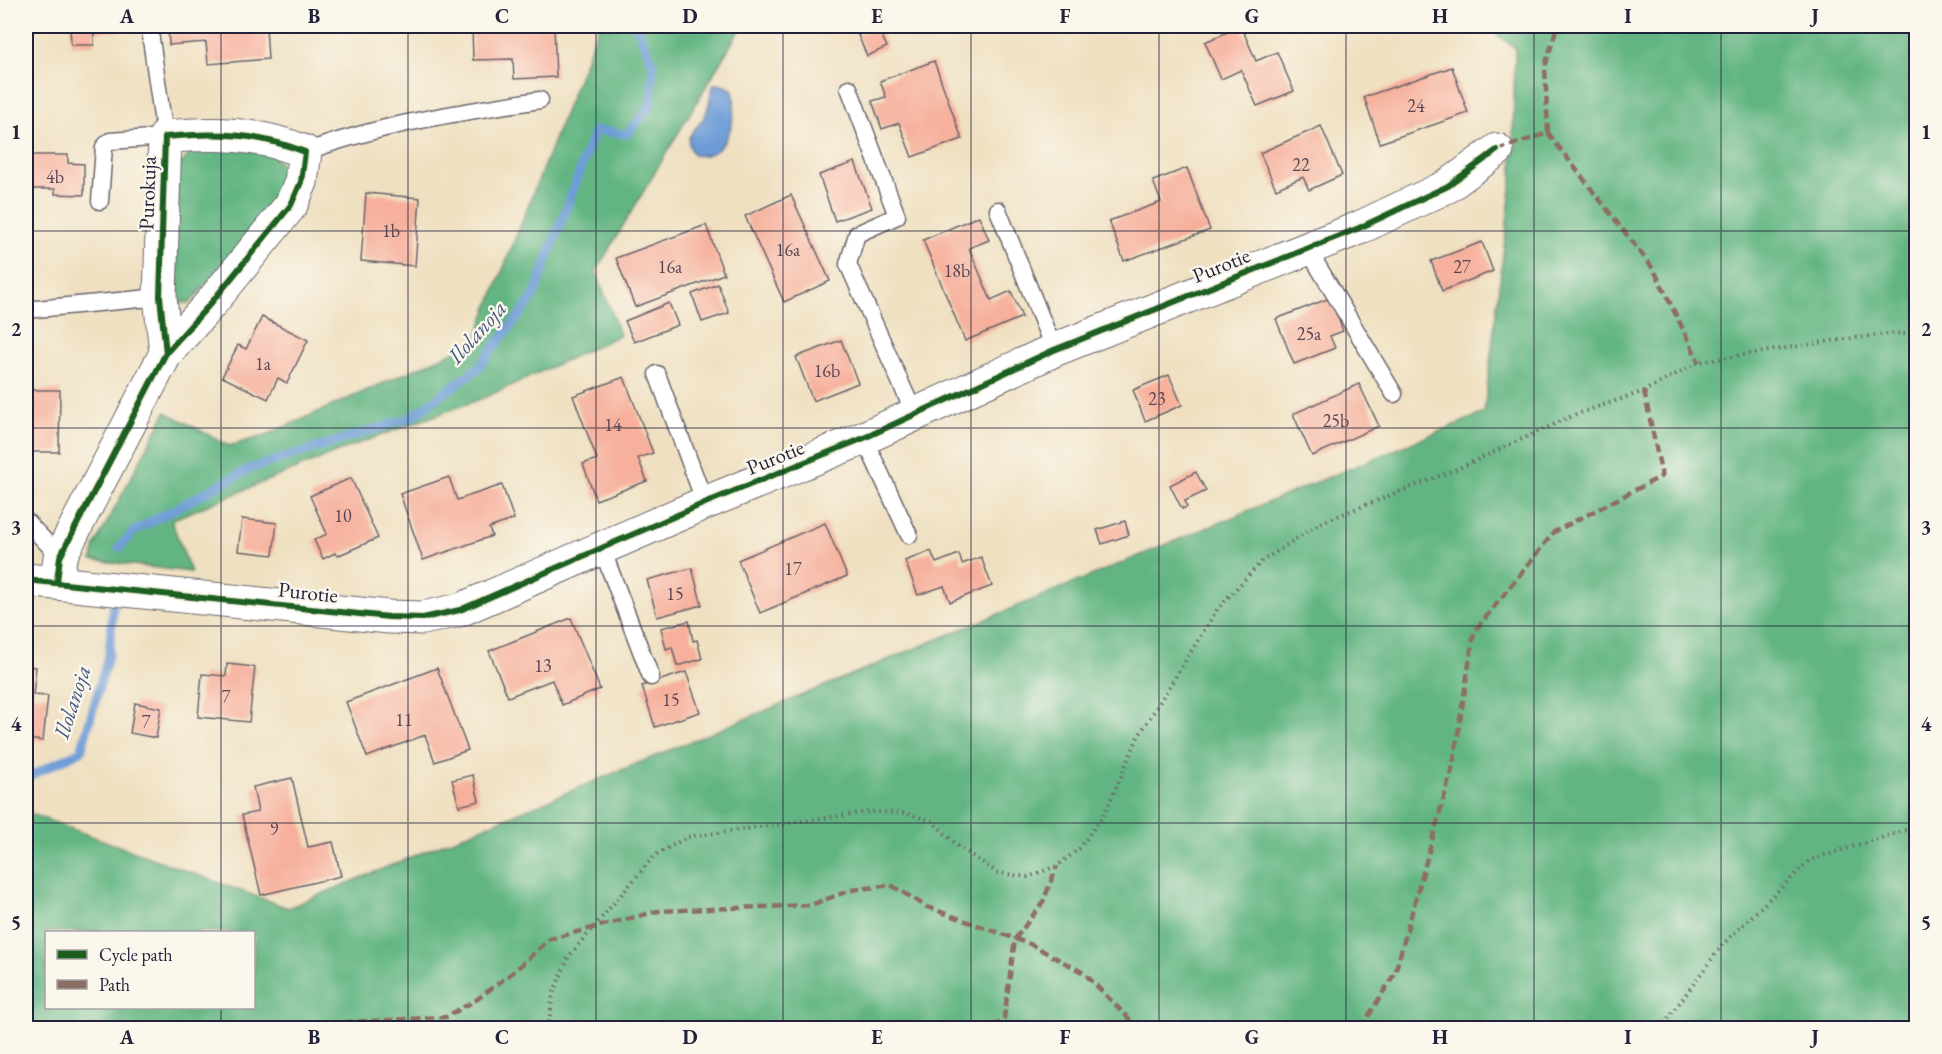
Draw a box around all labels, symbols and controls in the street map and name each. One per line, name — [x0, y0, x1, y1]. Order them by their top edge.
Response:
text: A — [119, 3, 135, 29]
text: B — [308, 3, 320, 29]
text: C — [495, 3, 509, 29]
text: D — [682, 3, 698, 29]
text: E — [871, 3, 883, 29]
text: F — [1060, 3, 1071, 29]
text: G — [1245, 3, 1259, 29]
text: H — [1432, 3, 1448, 29]
text: I — [1624, 3, 1632, 29]
text: J — [1809, 3, 1819, 29]
house number: 24 — [1407, 94, 1425, 117]
text: 1 — [11, 119, 21, 145]
text: 1 — [1921, 119, 1931, 145]
house number: 22 — [1292, 153, 1310, 176]
street label: Purokuja — [132, 155, 162, 230]
house number: 4b — [46, 165, 64, 188]
house number: 1b — [382, 219, 400, 242]
house number: 16a — [776, 238, 801, 261]
street label: Purotie — [1188, 241, 1254, 289]
house number: 16a — [658, 255, 683, 278]
house number: 27 — [1453, 255, 1471, 278]
house number: 18b — [944, 259, 970, 282]
water label: Ilolanoja — [440, 294, 513, 370]
text: 2 — [11, 316, 22, 342]
text: 2 — [1921, 316, 1932, 342]
house number: 25a — [1297, 322, 1322, 345]
house number: 1a — [255, 352, 272, 375]
house number: 16b — [814, 359, 840, 382]
house number: 23 — [1148, 387, 1166, 410]
house number: 25b — [1323, 409, 1349, 432]
house number: 14 — [604, 413, 622, 436]
street label: Purotie — [742, 433, 808, 481]
house number: 10 — [334, 504, 352, 527]
text: 3 — [11, 514, 21, 540]
text: 3 — [1921, 514, 1931, 540]
house number: 17 — [784, 557, 802, 580]
street label: Purotie — [277, 575, 339, 609]
house number: 15 — [666, 582, 684, 605]
house number: 13 — [534, 654, 552, 677]
water label: Ilolanoja — [46, 662, 97, 743]
house number: 7 — [222, 685, 231, 708]
house number: 15 — [662, 688, 680, 711]
house number: 11 — [395, 708, 413, 731]
house number: 7 — [142, 710, 151, 733]
text: 4 — [11, 711, 22, 737]
text: 4 — [1921, 711, 1932, 737]
house number: 9 — [270, 817, 279, 840]
text: 5 — [11, 909, 21, 935]
text: 5 — [1921, 909, 1931, 935]
legend — [45, 931, 255, 1009]
text: Cycle path — [99, 943, 173, 966]
text: Path — [99, 973, 130, 996]
text: A — [119, 1024, 135, 1050]
text: B — [308, 1024, 320, 1050]
text: C — [495, 1024, 509, 1050]
text: D — [682, 1024, 698, 1050]
text: E — [871, 1024, 883, 1050]
text: F — [1060, 1024, 1071, 1050]
text: G — [1245, 1024, 1259, 1050]
text: H — [1432, 1024, 1448, 1050]
text: I — [1624, 1024, 1632, 1050]
text: J — [1809, 1024, 1819, 1050]

